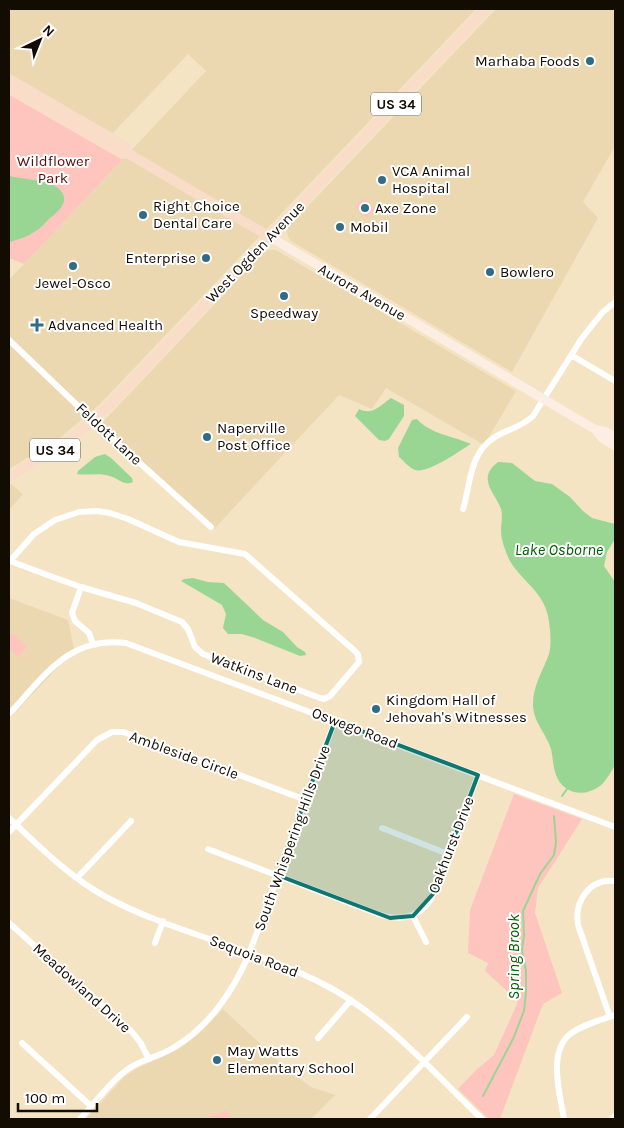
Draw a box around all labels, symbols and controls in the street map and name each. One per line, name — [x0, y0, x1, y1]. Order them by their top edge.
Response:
north arrow — [15, 15, 65, 65]
text: N — [39, 21, 58, 41]
place label: Marhaba Foods — [475, 52, 580, 70]
marker: Marhaba Foods — [584, 55, 596, 67]
road number: US 34 — [371, 92, 421, 116]
park label: Wildflower Park — [17, 152, 90, 187]
place label: VCA Animal Hospital — [392, 162, 470, 197]
marker: VCA Animal Hospital — [376, 174, 388, 186]
place label: Right Choice Dental Care — [153, 197, 240, 232]
street label: West Ogden Avenue — [202, 197, 308, 307]
place label: Axe Zone — [375, 199, 436, 217]
marker: Axe Zone — [359, 202, 371, 214]
marker: Right Choice Dental Care — [137, 209, 149, 221]
place label: Mobil — [350, 218, 388, 236]
marker: Mobil — [334, 221, 346, 233]
place label: Enterprise — [126, 249, 196, 267]
marker: Enterprise — [200, 252, 212, 264]
marker: Jewel-Osco — [67, 260, 79, 272]
street label: Aurora Avenue — [315, 260, 409, 324]
place label: Bowlero — [500, 263, 554, 281]
marker: Bowlero — [484, 266, 496, 278]
place label: Jewel-Osco — [35, 274, 111, 292]
marker: Speedway — [278, 290, 290, 302]
place label: Speedway — [250, 304, 318, 322]
place label: Advanced Health — [48, 316, 163, 334]
marker: Advanced Health — [30, 318, 44, 332]
street label: Feldott Lane — [72, 399, 146, 469]
place label: Naperville Post Office — [217, 419, 290, 454]
marker: Naperville Post Office — [201, 431, 213, 443]
road number: US 34 — [30, 438, 80, 462]
water label: Lake Osborne — [515, 540, 604, 559]
street label: Watkins Lane — [208, 648, 300, 698]
place label: Kingdom Hall of Jehovah's Witnesses — [386, 691, 527, 726]
street label: Oswego Road — [309, 703, 401, 753]
marker: Kingdom Hall of Jehovah's Witnesses — [370, 703, 382, 715]
street label: Ambleside Circle — [127, 727, 241, 783]
street label: South Whispering Hills Drive — [250, 743, 334, 933]
street label: Oakhurst Drive — [424, 794, 478, 896]
water label: Spring Brook — [504, 913, 523, 1000]
street label: Sequoia Road — [207, 931, 301, 981]
street label: Meadowland Drive — [29, 939, 135, 1037]
place label: May Watts Elementary School — [227, 1042, 354, 1077]
marker: May Watts Elementary School — [211, 1054, 223, 1066]
scale bar — [18, 1080, 96, 1112]
text: 100 m — [25, 1089, 65, 1107]

